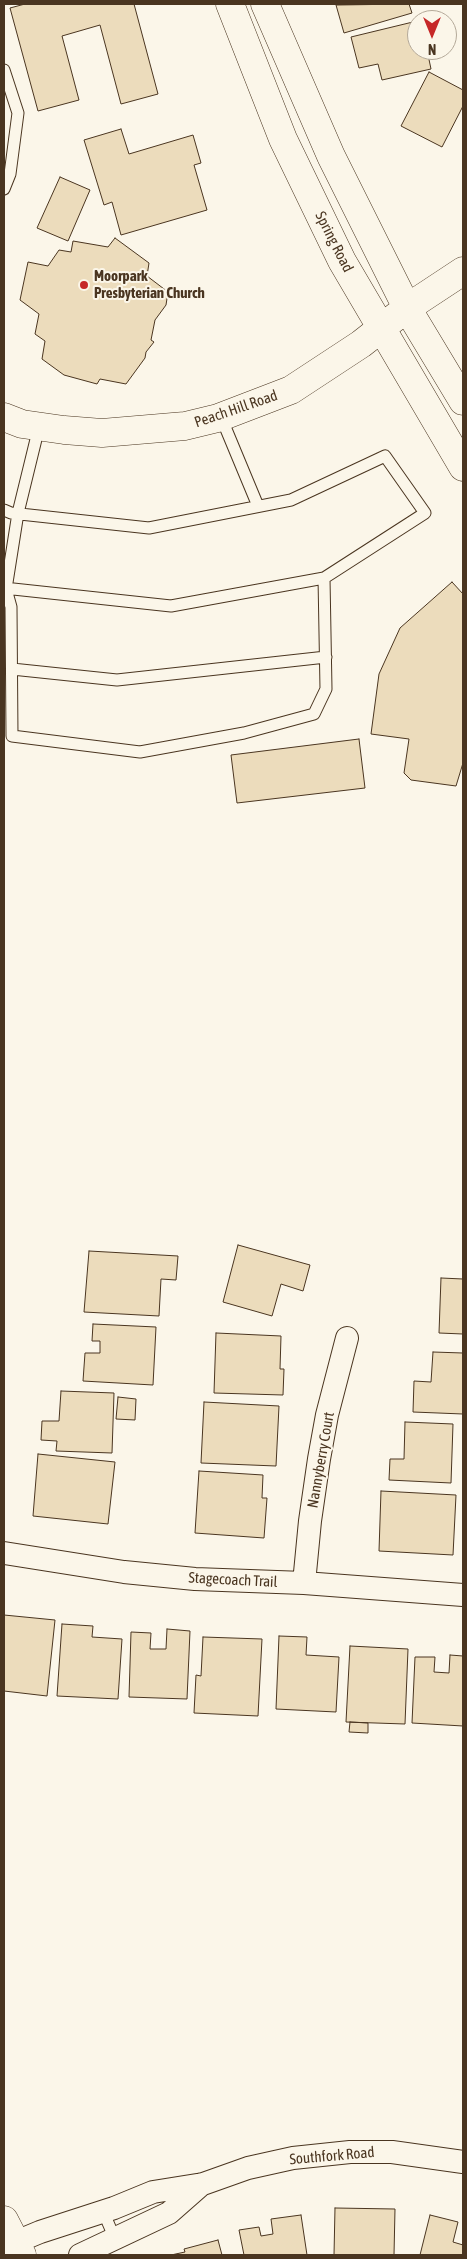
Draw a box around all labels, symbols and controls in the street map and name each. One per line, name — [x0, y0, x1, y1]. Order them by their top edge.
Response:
north arrow — [407, 10, 457, 60]
text: N — [428, 41, 436, 57]
street label: Spring Road — [311, 209, 357, 275]
place label: Moorpark Presbyterian Church — [94, 267, 205, 302]
marker: Moorpark Presbyterian Church — [78, 279, 90, 291]
street label: Peach Hill Road — [192, 386, 280, 432]
street label: Nannyberry Court — [304, 1411, 338, 1509]
street label: Stagecoach Trail — [188, 1569, 278, 1591]
street label: Southfork Road — [289, 2143, 375, 2169]

